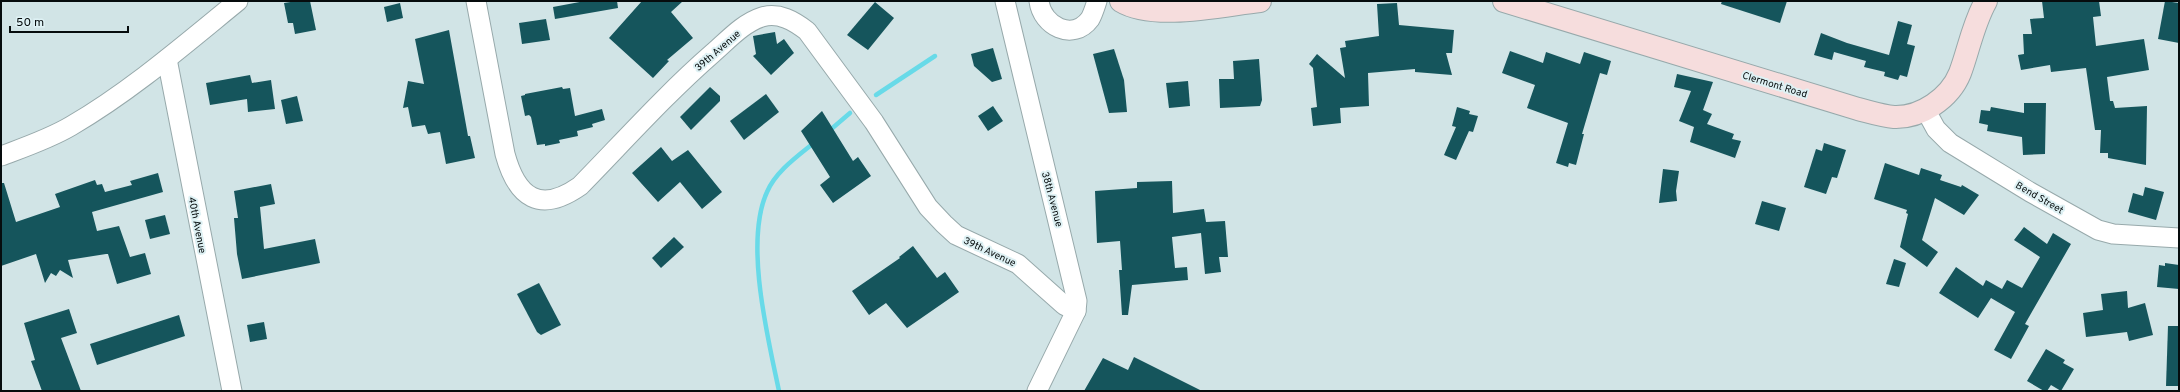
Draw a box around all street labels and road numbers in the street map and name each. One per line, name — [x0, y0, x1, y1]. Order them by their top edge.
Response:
street label: 39th Avenue — [692, 28, 744, 75]
street label: Clermont Road — [1740, 69, 1809, 101]
street label: 38th Avenue — [1038, 170, 1065, 228]
street label: Bend Street — [2013, 179, 2066, 217]
street label: 40th Avenue — [185, 196, 208, 255]
street label: 39th Avenue — [961, 235, 1018, 270]

